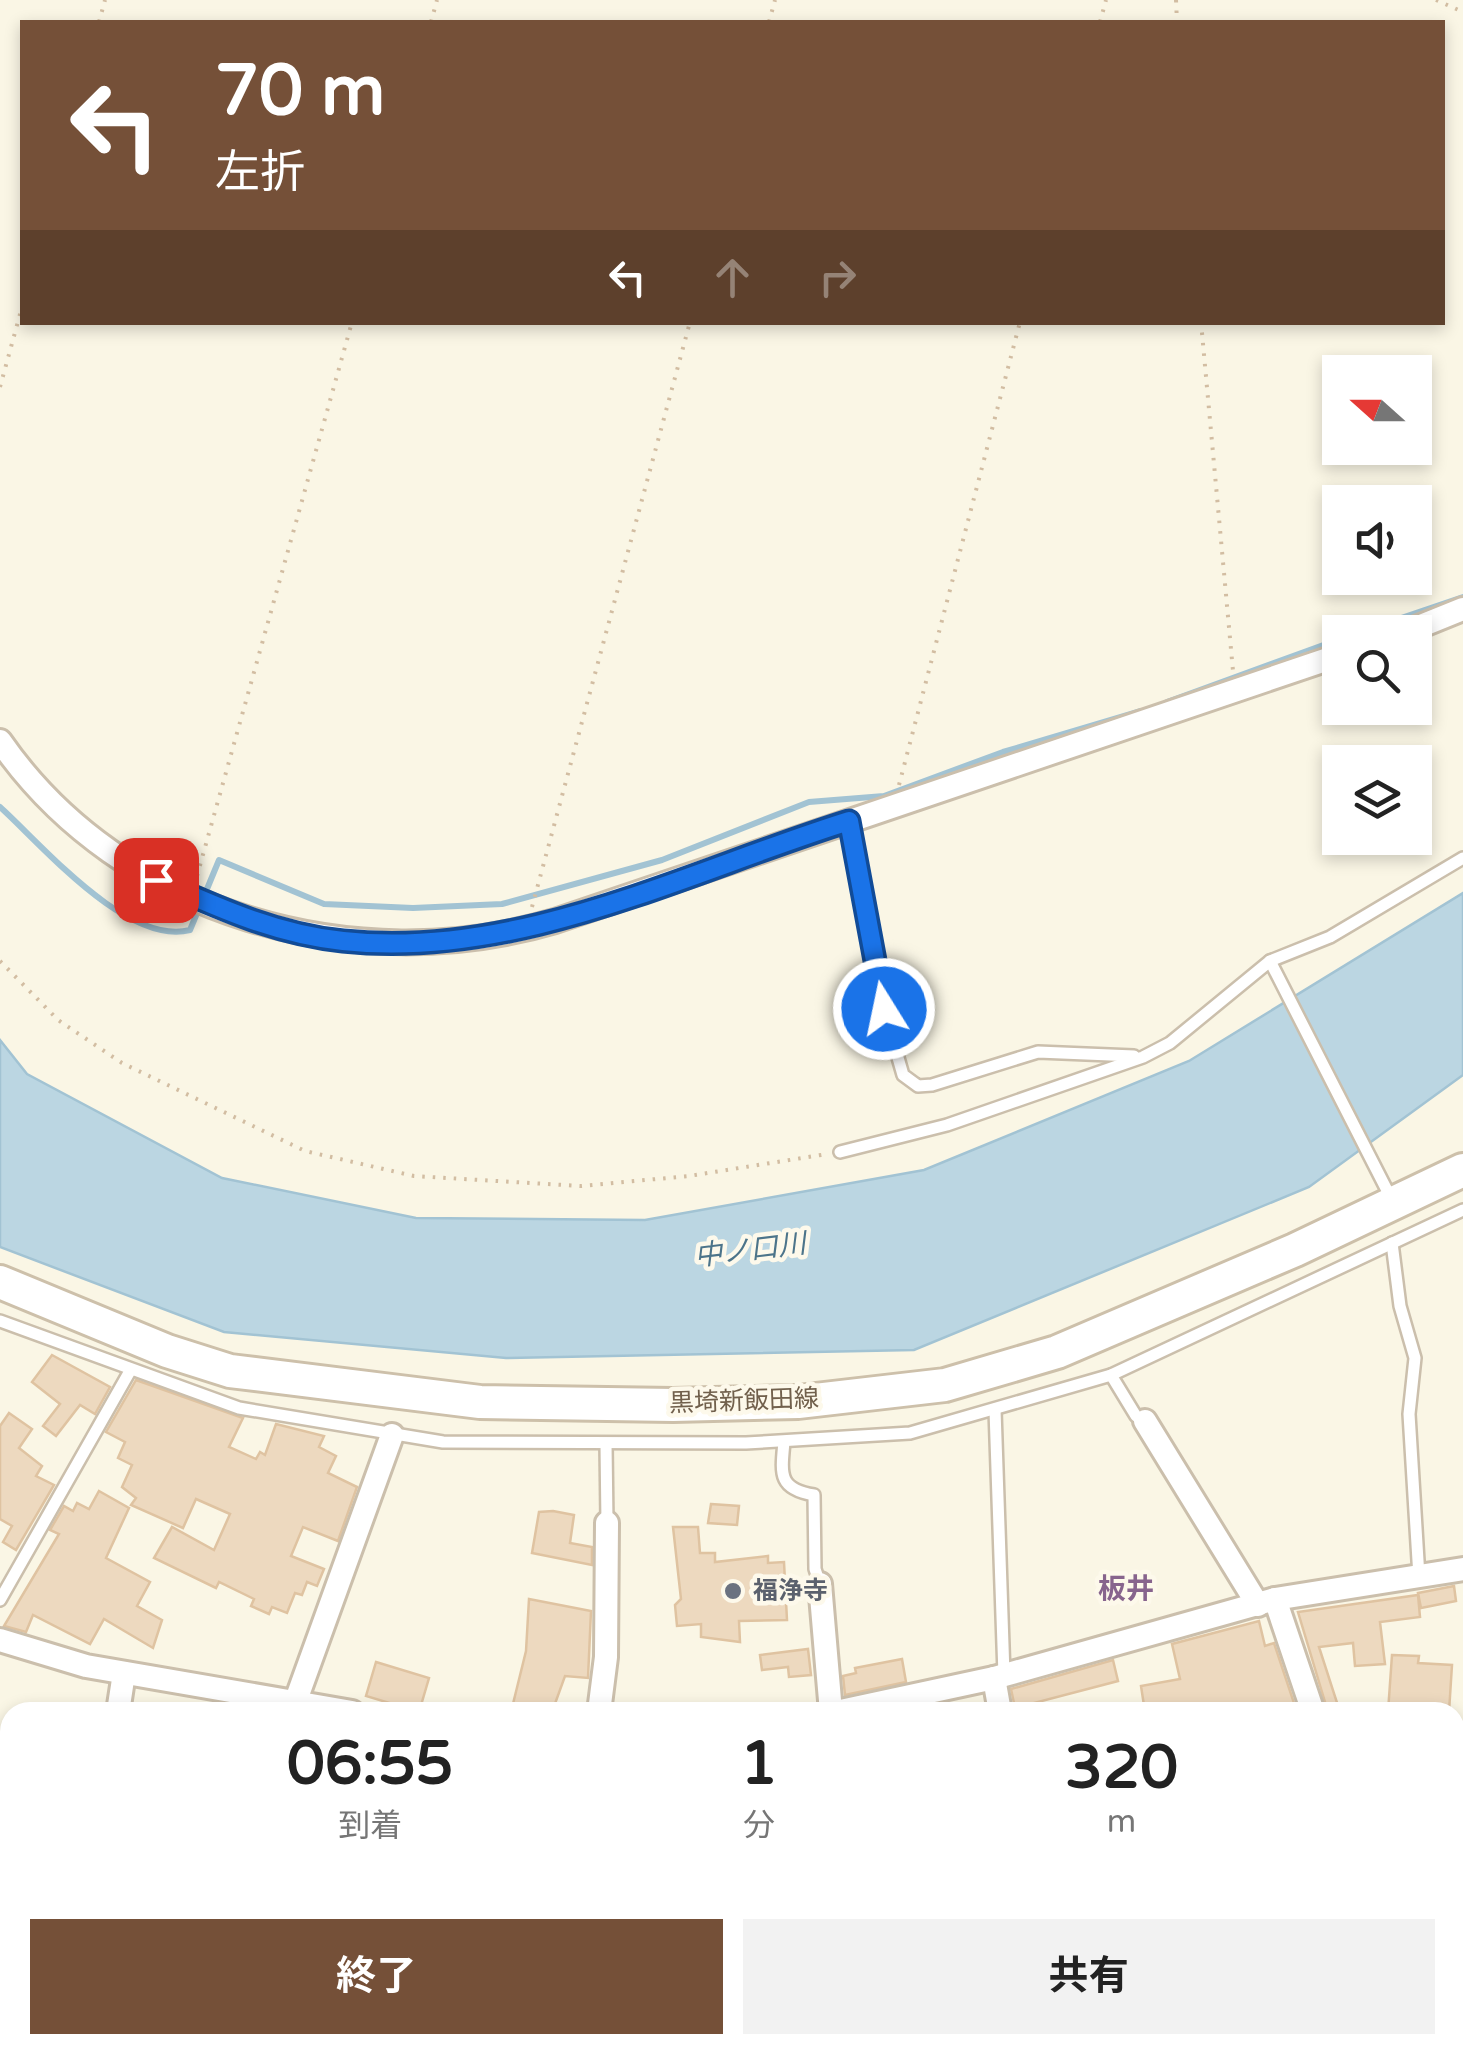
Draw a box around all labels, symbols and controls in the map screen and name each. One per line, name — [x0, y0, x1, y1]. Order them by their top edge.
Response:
text: 70 m — [215, 50, 385, 134]
icon: left — [50, 60, 180, 190]
text: 左折 — [215, 146, 305, 200]
icon: left — [600, 250, 655, 305]
icon: ahead — [705, 250, 760, 305]
icon: right — [810, 250, 865, 305]
north arrow — [1322, 355, 1432, 465]
map controls — [1322, 355, 1432, 855]
button: sound — [1322, 485, 1432, 595]
button: search — [1322, 615, 1432, 725]
button: layers — [1322, 745, 1432, 855]
pin — [114, 838, 199, 923]
icon: arrive — [129, 853, 184, 908]
position arrow — [832, 957, 936, 1061]
water label: 中ノ口川 — [692, 1226, 811, 1274]
street label: 黒埼新飯田線 — [669, 1383, 819, 1419]
district label: 板井 — [1098, 1572, 1154, 1606]
place label: 福浄寺 — [753, 1576, 828, 1606]
marker: 福浄寺 — [722, 1580, 744, 1602]
text: 06:55 — [287, 1728, 453, 1800]
text: 1 — [740, 1728, 778, 1800]
text: 320 — [1065, 1732, 1178, 1804]
text: m — [1107, 1803, 1136, 1841]
text: 到着 — [338, 1807, 402, 1845]
text: 分 — [743, 1807, 775, 1845]
button: 終了 — [30, 1919, 723, 2034]
button: 共有 — [743, 1919, 1435, 2034]

